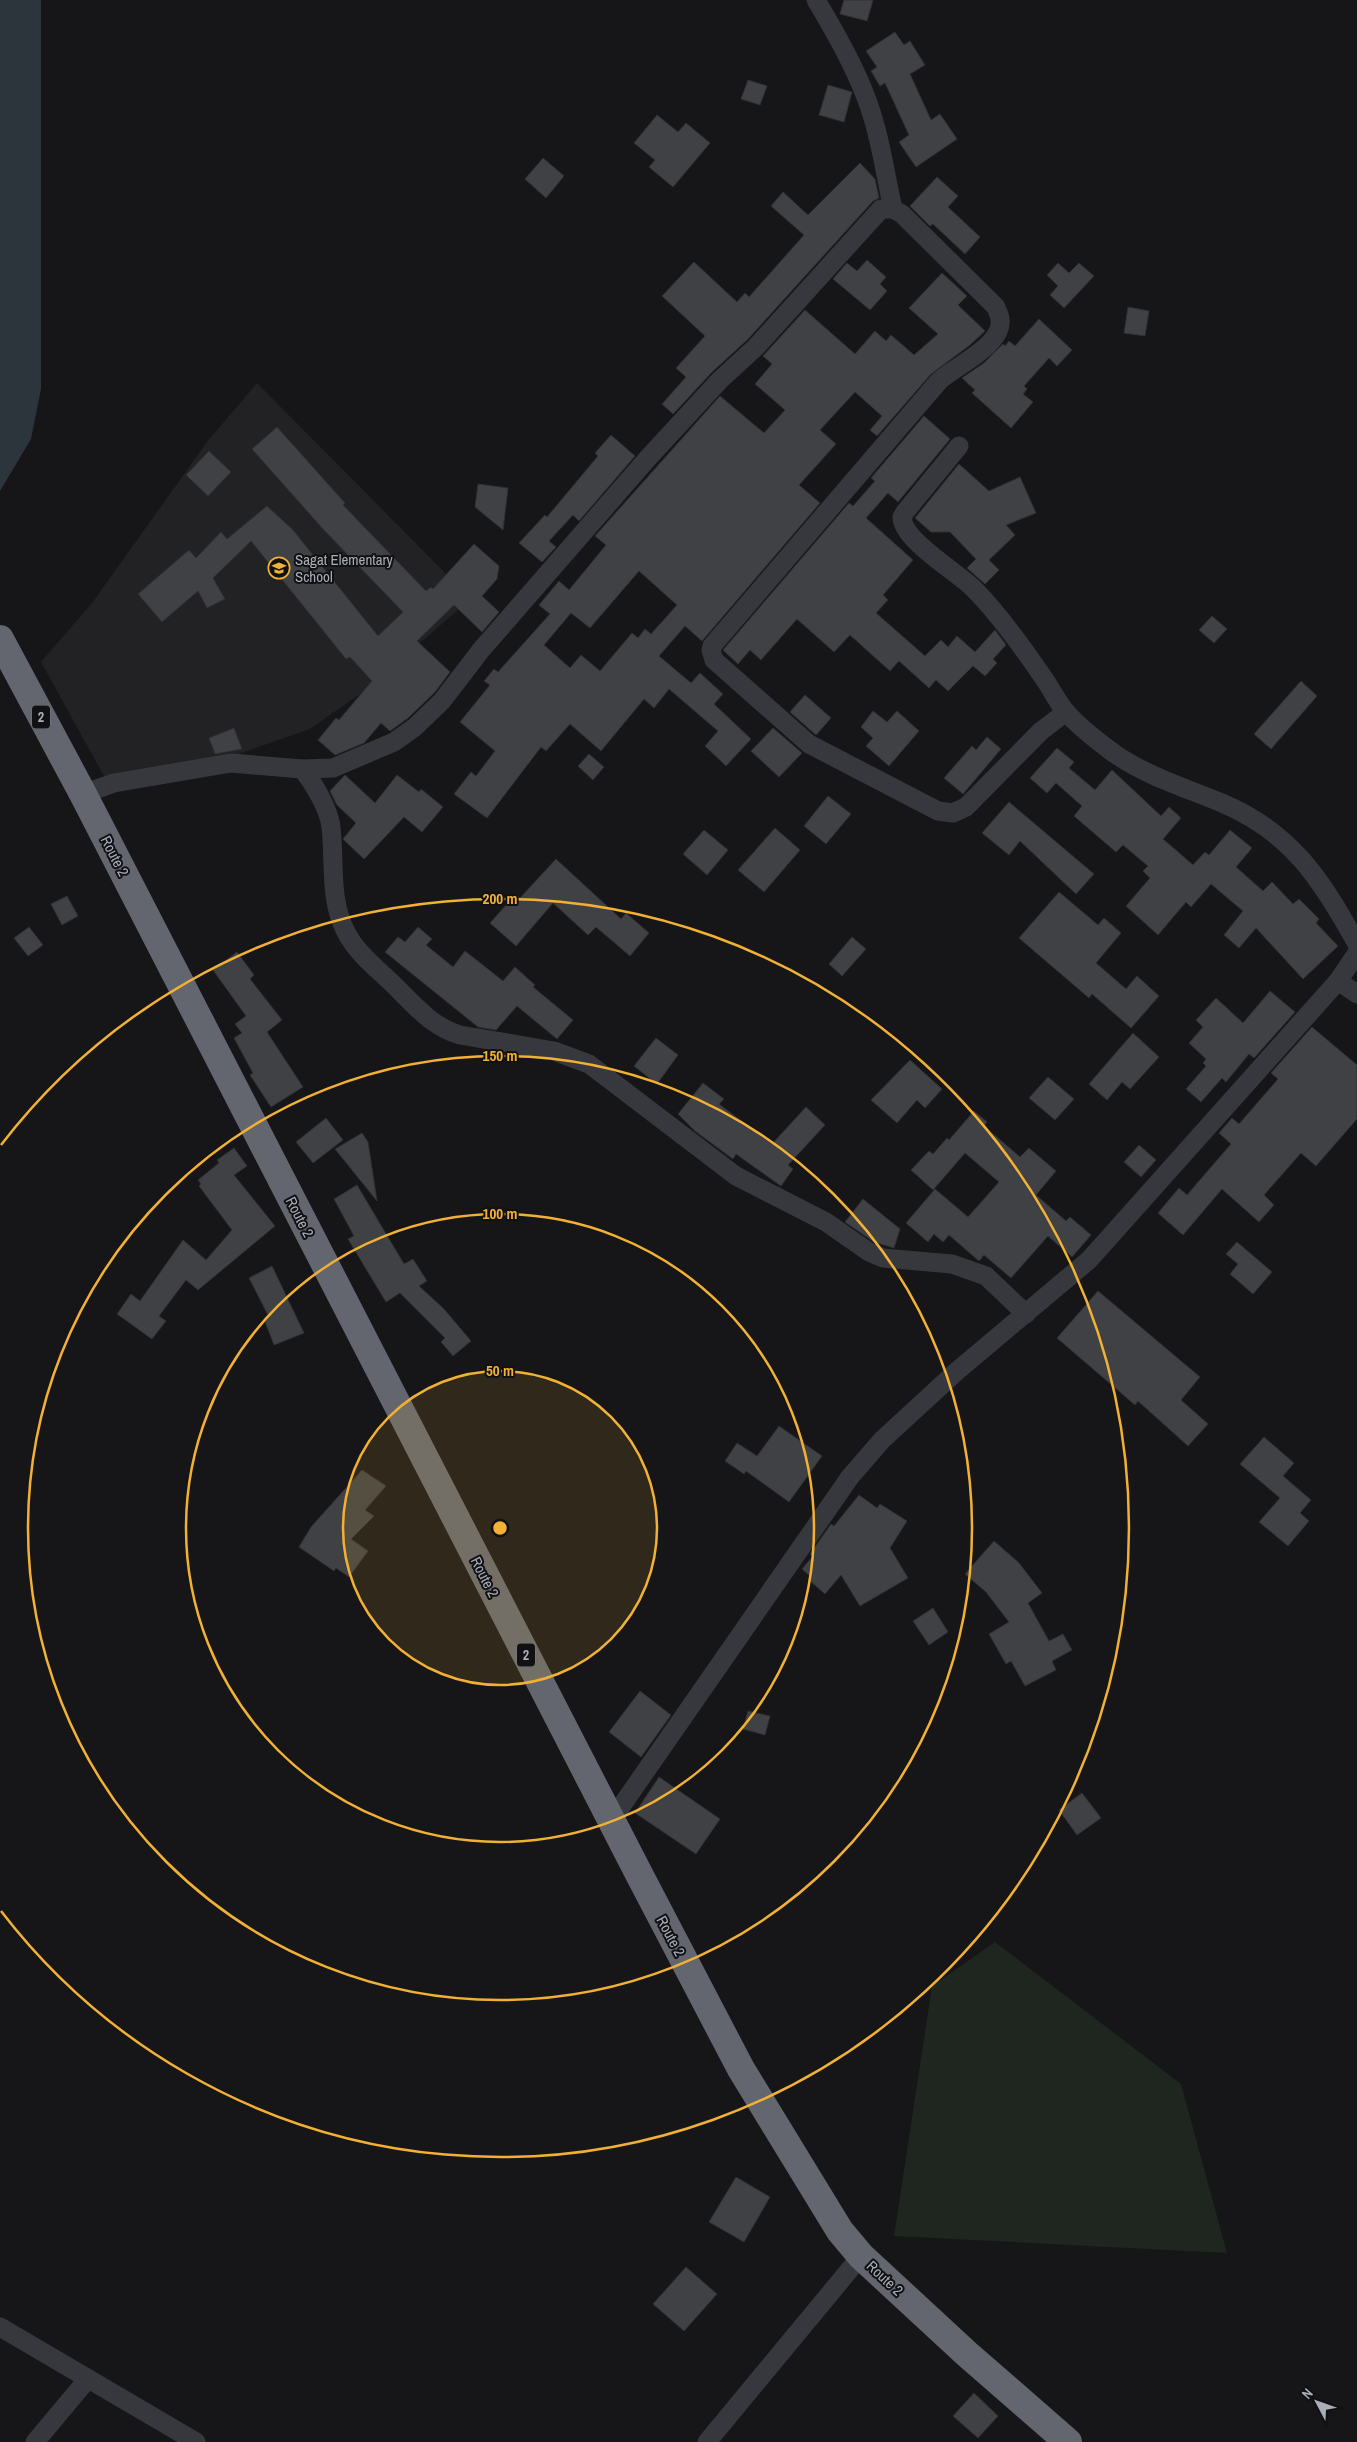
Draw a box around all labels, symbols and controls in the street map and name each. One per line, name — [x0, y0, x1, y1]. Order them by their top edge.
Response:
place label: Sagat Elementary School — [295, 549, 394, 587]
school or university icon: Sagat Elementary School — [267, 556, 291, 580]
road number: 2 — [32, 706, 50, 729]
street label: Route 2 — [96, 832, 134, 880]
text: 200 m — [483, 888, 517, 909]
text: 150 m — [483, 1045, 517, 1066]
street label: Route 2 — [281, 1193, 319, 1241]
text: 100 m — [483, 1203, 517, 1224]
text: 50 m — [486, 1360, 514, 1381]
centre of rings — [491, 1519, 509, 1537]
street label: Route 2 — [466, 1553, 504, 1601]
road number: 2 — [517, 1644, 535, 1666]
street label: Route 2 — [652, 1912, 690, 1960]
street label: Route 2 — [862, 2256, 908, 2300]
north arrow — [1292, 2377, 1342, 2427]
text: N — [1298, 2384, 1317, 2403]

